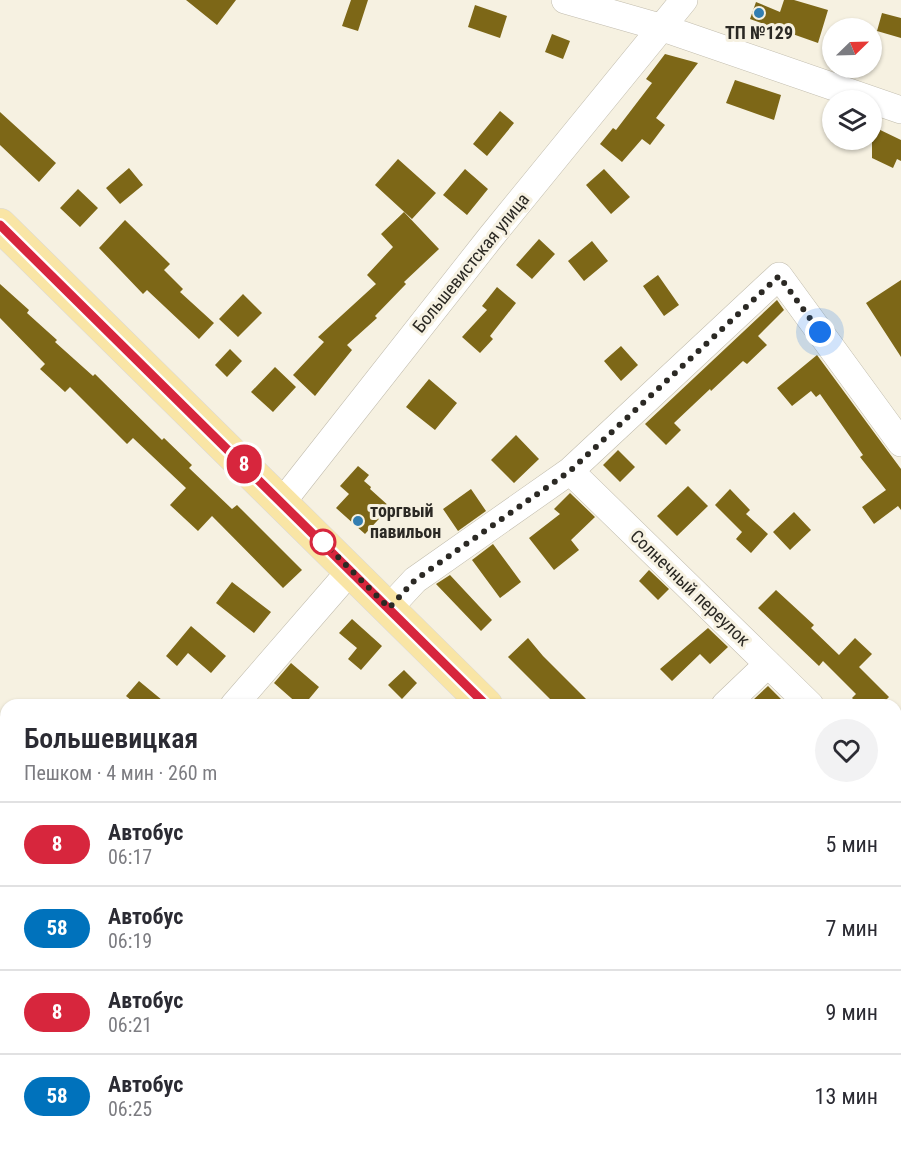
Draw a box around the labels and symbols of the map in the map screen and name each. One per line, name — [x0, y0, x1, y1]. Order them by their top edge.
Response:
marker: ТП №129 — [752, 6, 766, 20]
north arrow — [822, 18, 882, 78]
place label: ТП №129 — [725, 22, 793, 43]
street label: Большевистская улица — [408, 189, 533, 337]
your location — [805, 317, 835, 347]
line badge: 8 — [224, 444, 264, 484]
place label: торгвый павильон — [370, 500, 441, 542]
marker: торгвый павильон — [351, 514, 365, 528]
street label: Солнечный переулок — [626, 525, 755, 650]
unlabelled marker — [310, 529, 336, 555]

